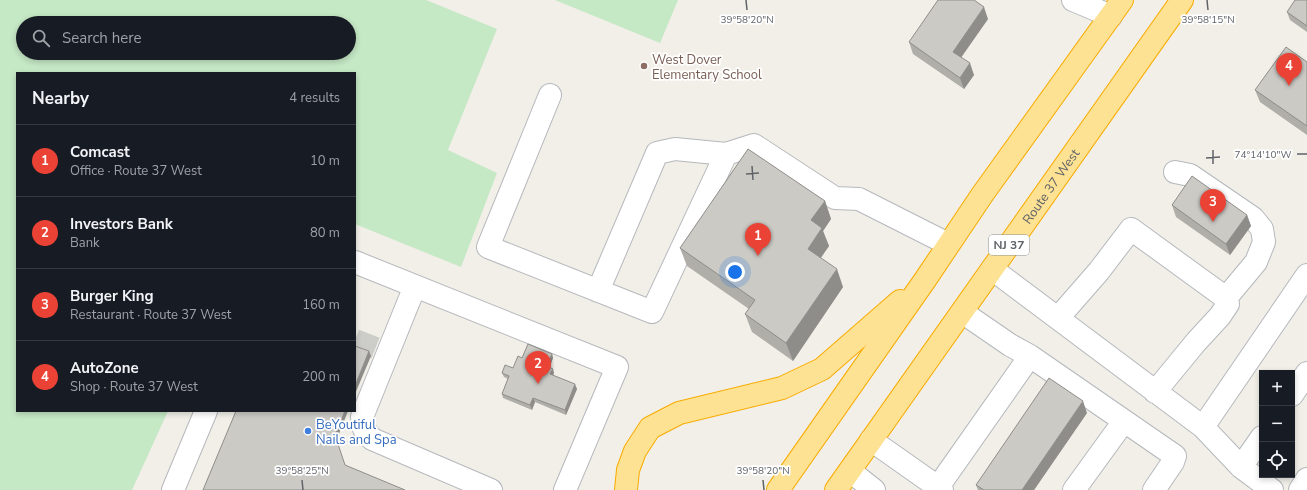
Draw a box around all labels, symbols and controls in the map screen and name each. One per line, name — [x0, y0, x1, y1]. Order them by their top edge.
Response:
text: 39°58'20"N — [720, 13, 774, 27]
text: 39°58'15"N — [1181, 13, 1235, 27]
search box — [16, 16, 356, 60]
icon: search — [30, 27, 52, 49]
text: Search here — [62, 28, 142, 48]
place label: West Dover Elementary School — [652, 51, 762, 84]
pin: 4 — [1276, 53, 1302, 86]
marker: West Dover Elementary School — [639, 61, 649, 71]
text: Nearby — [32, 87, 89, 110]
text: 4 results — [289, 89, 340, 107]
text: Comcast — [70, 142, 130, 162]
street label: Route 37 West — [1019, 145, 1084, 228]
text: 74°14'10"W — [1235, 148, 1291, 162]
text: 1 — [41, 152, 49, 170]
text: 10 m — [310, 152, 340, 170]
text: Office · Route 37 West — [70, 162, 202, 180]
pin: 3 — [1200, 189, 1226, 222]
text: Investors Bank — [70, 214, 173, 234]
pin: 1 — [745, 223, 771, 256]
text: 2 — [41, 224, 49, 242]
text: 80 m — [310, 224, 340, 242]
text: Bank — [70, 234, 100, 252]
road number: NJ 37 — [989, 235, 1029, 255]
your location — [725, 262, 745, 282]
text: Burger King — [70, 286, 154, 306]
text: 3 — [41, 296, 49, 314]
text: 160 m — [302, 296, 340, 314]
text: Restaurant · Route 37 West — [70, 306, 231, 324]
pin: 2 — [525, 351, 551, 384]
text: AutoZone — [70, 358, 139, 378]
text: 4 — [41, 368, 49, 386]
text: 200 m — [302, 368, 340, 386]
map controls — [1259, 370, 1295, 478]
button: + — [1259, 370, 1295, 406]
text: Shop · Route 37 West — [70, 378, 198, 396]
button: − — [1259, 406, 1295, 442]
place label: BeYoutiful Nails and Spa — [316, 416, 397, 449]
marker: BeYoutiful Nails and Spa — [303, 426, 313, 436]
button: locate — [1259, 442, 1295, 478]
text: 39°58'25"N — [275, 464, 329, 478]
text: 39°58'20"N — [736, 464, 790, 478]

